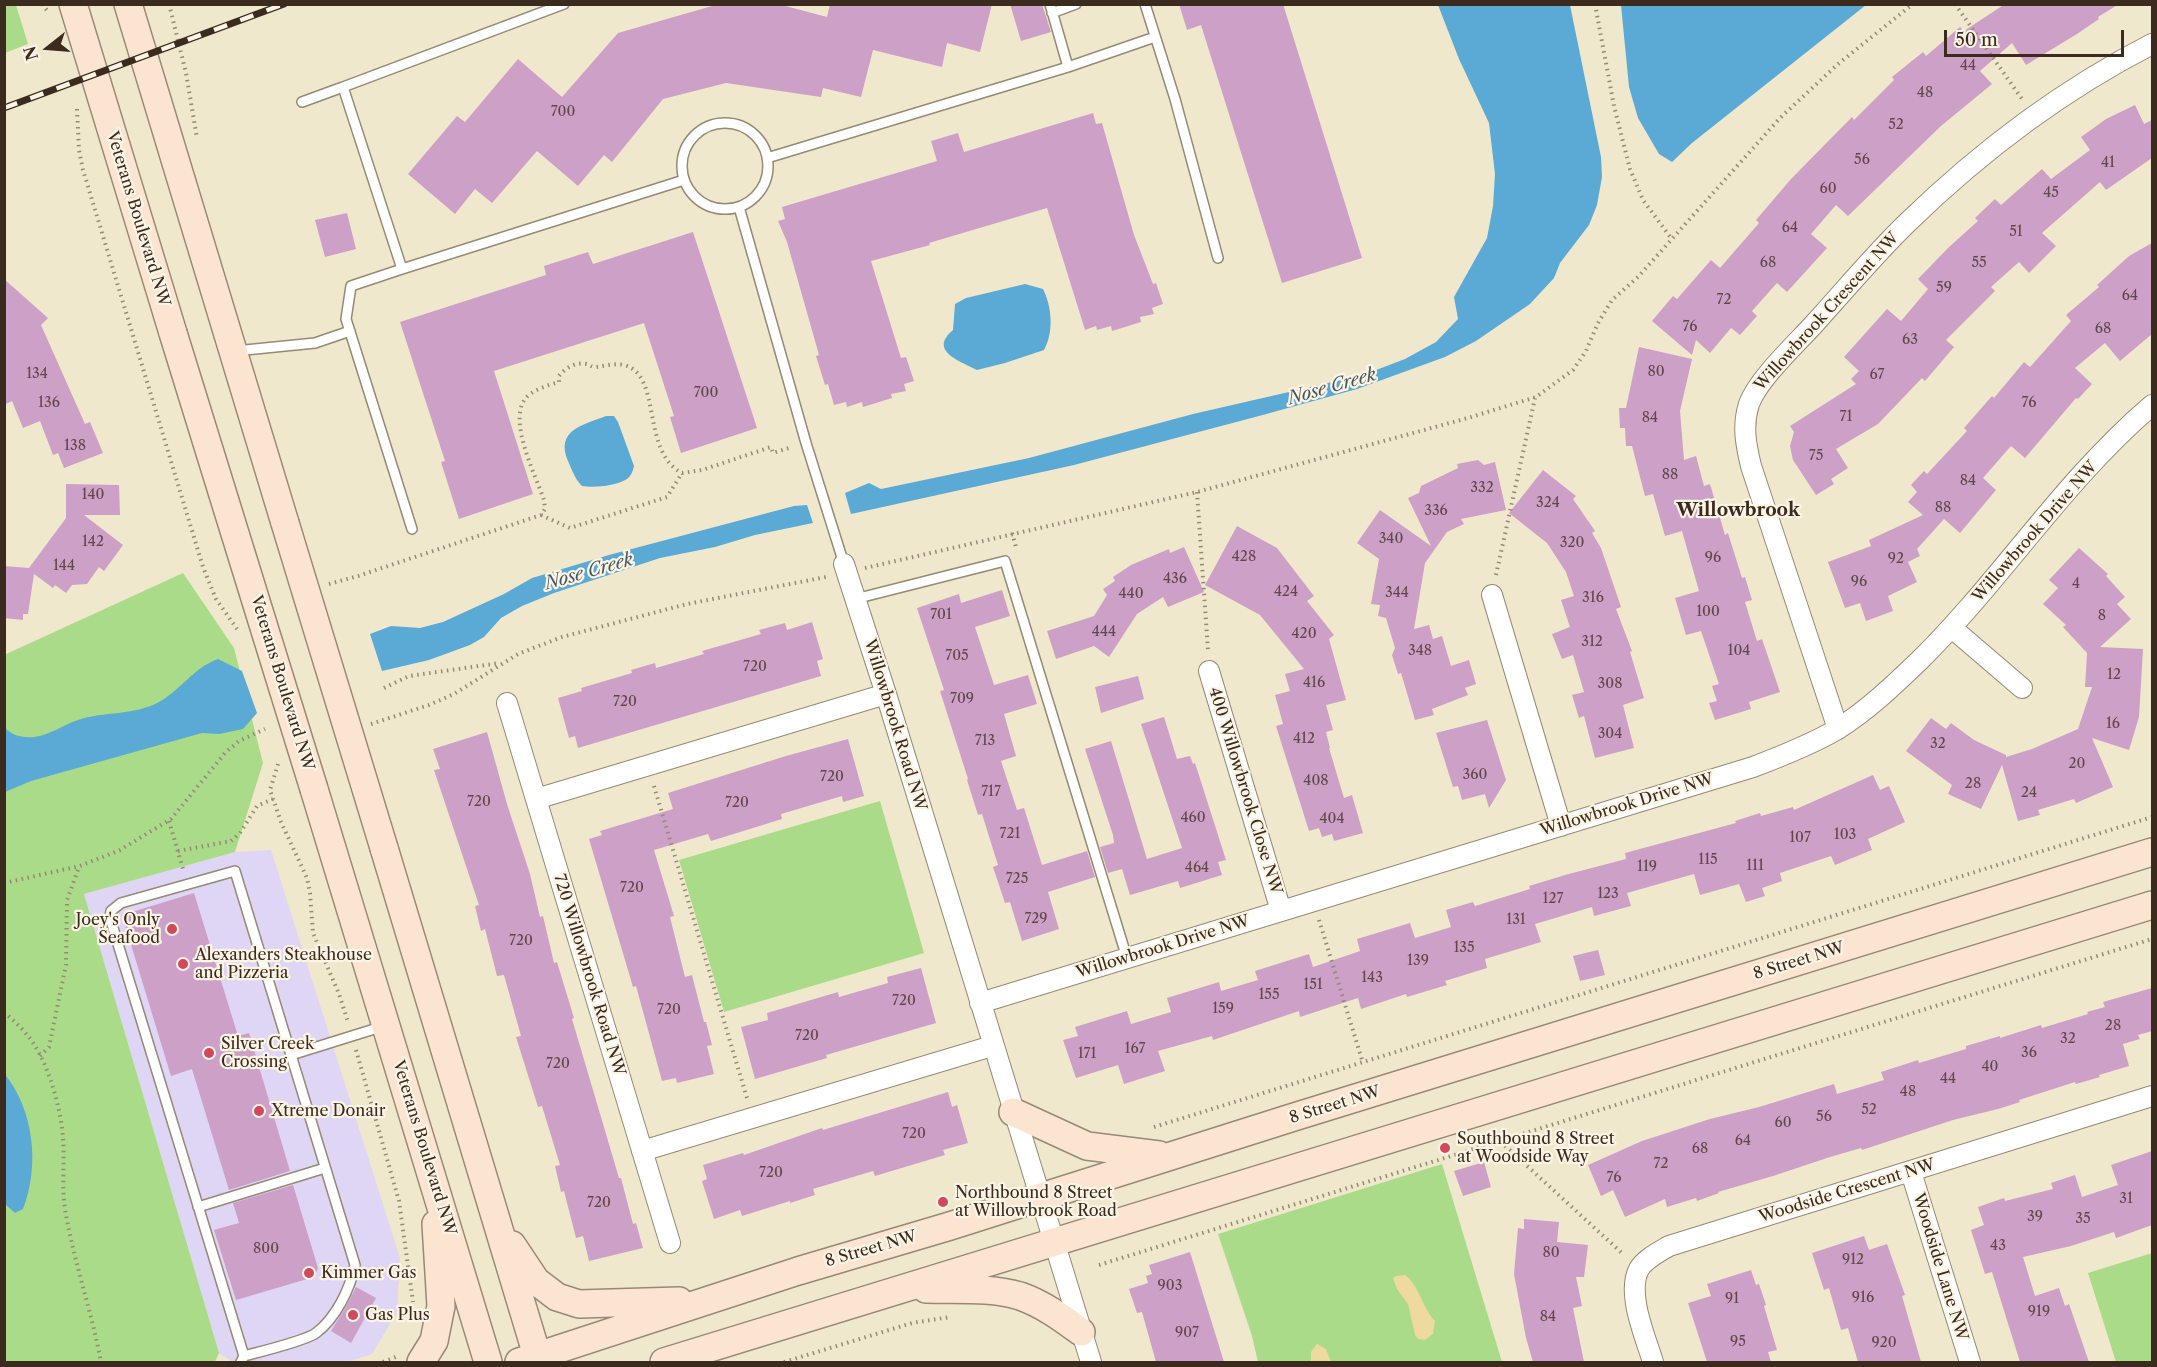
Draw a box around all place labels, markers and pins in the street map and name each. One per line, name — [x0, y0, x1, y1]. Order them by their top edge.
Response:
place label: Joey's Only Seafood — [76, 910, 160, 948]
marker: Joey's Only Seafood — [165, 922, 179, 936]
place label: Alexanders Steakhouse and Pizzeria — [195, 945, 372, 983]
marker: Alexanders Steakhouse and Pizzeria — [176, 957, 190, 971]
place label: Silver Creek Crossing — [221, 1034, 314, 1072]
marker: Silver Creek Crossing — [202, 1046, 216, 1060]
place label: Xtreme Donair — [271, 1101, 385, 1121]
marker: Xtreme Donair — [252, 1104, 266, 1118]
place label: Southbound 8 Street at Woodside Way — [1457, 1129, 1614, 1167]
marker: Southbound 8 Street at Woodside Way — [1438, 1141, 1452, 1155]
place label: Northbound 8 Street at Willowbrook Road — [955, 1183, 1117, 1221]
marker: Northbound 8 Street at Willowbrook Road — [936, 1195, 950, 1209]
place label: Kimmer Gas — [321, 1263, 416, 1283]
marker: Kimmer Gas — [302, 1266, 316, 1280]
place label: Gas Plus — [365, 1305, 430, 1325]
marker: Gas Plus — [346, 1308, 360, 1322]

